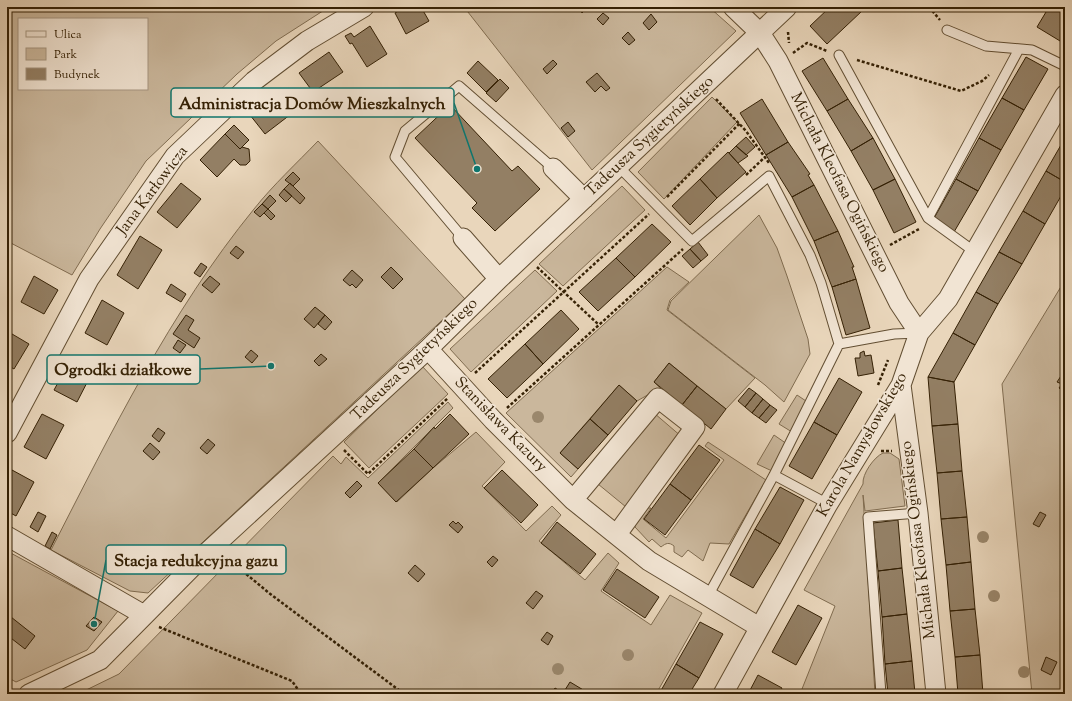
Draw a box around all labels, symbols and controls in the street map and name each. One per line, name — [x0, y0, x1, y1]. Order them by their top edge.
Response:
legend — [18, 18, 148, 90]
text: Ulica — [54, 26, 82, 44]
text: Park — [54, 46, 77, 64]
text: Budynek — [54, 66, 101, 84]
street label: Tadeusza Sygietyńskiego — [580, 71, 720, 203]
callout: Administracja Domów Mieszkalnych — [171, 88, 454, 117]
street label: Michała Kleofasa Ogińskiego — [784, 89, 895, 277]
text: Administracja Domów Mieszkalnych — [179, 93, 445, 117]
street label: Jana Karłowicza — [111, 141, 195, 241]
street label: Tadeusza Sygietyńskiego — [346, 293, 484, 427]
callout: Ogrodki działkowe — [47, 355, 200, 384]
text: Ogrodki działkowe — [54, 359, 192, 383]
street label: Karola Namysłowskiego — [812, 368, 914, 522]
street label: Stanisława Kazury — [448, 372, 552, 478]
street label: Michała Kleofasa Ogińskiego — [895, 439, 943, 640]
callout: Stacja redukcyjna gazu — [106, 545, 286, 574]
text: Stacja redukcyjna gazu — [114, 550, 278, 574]

